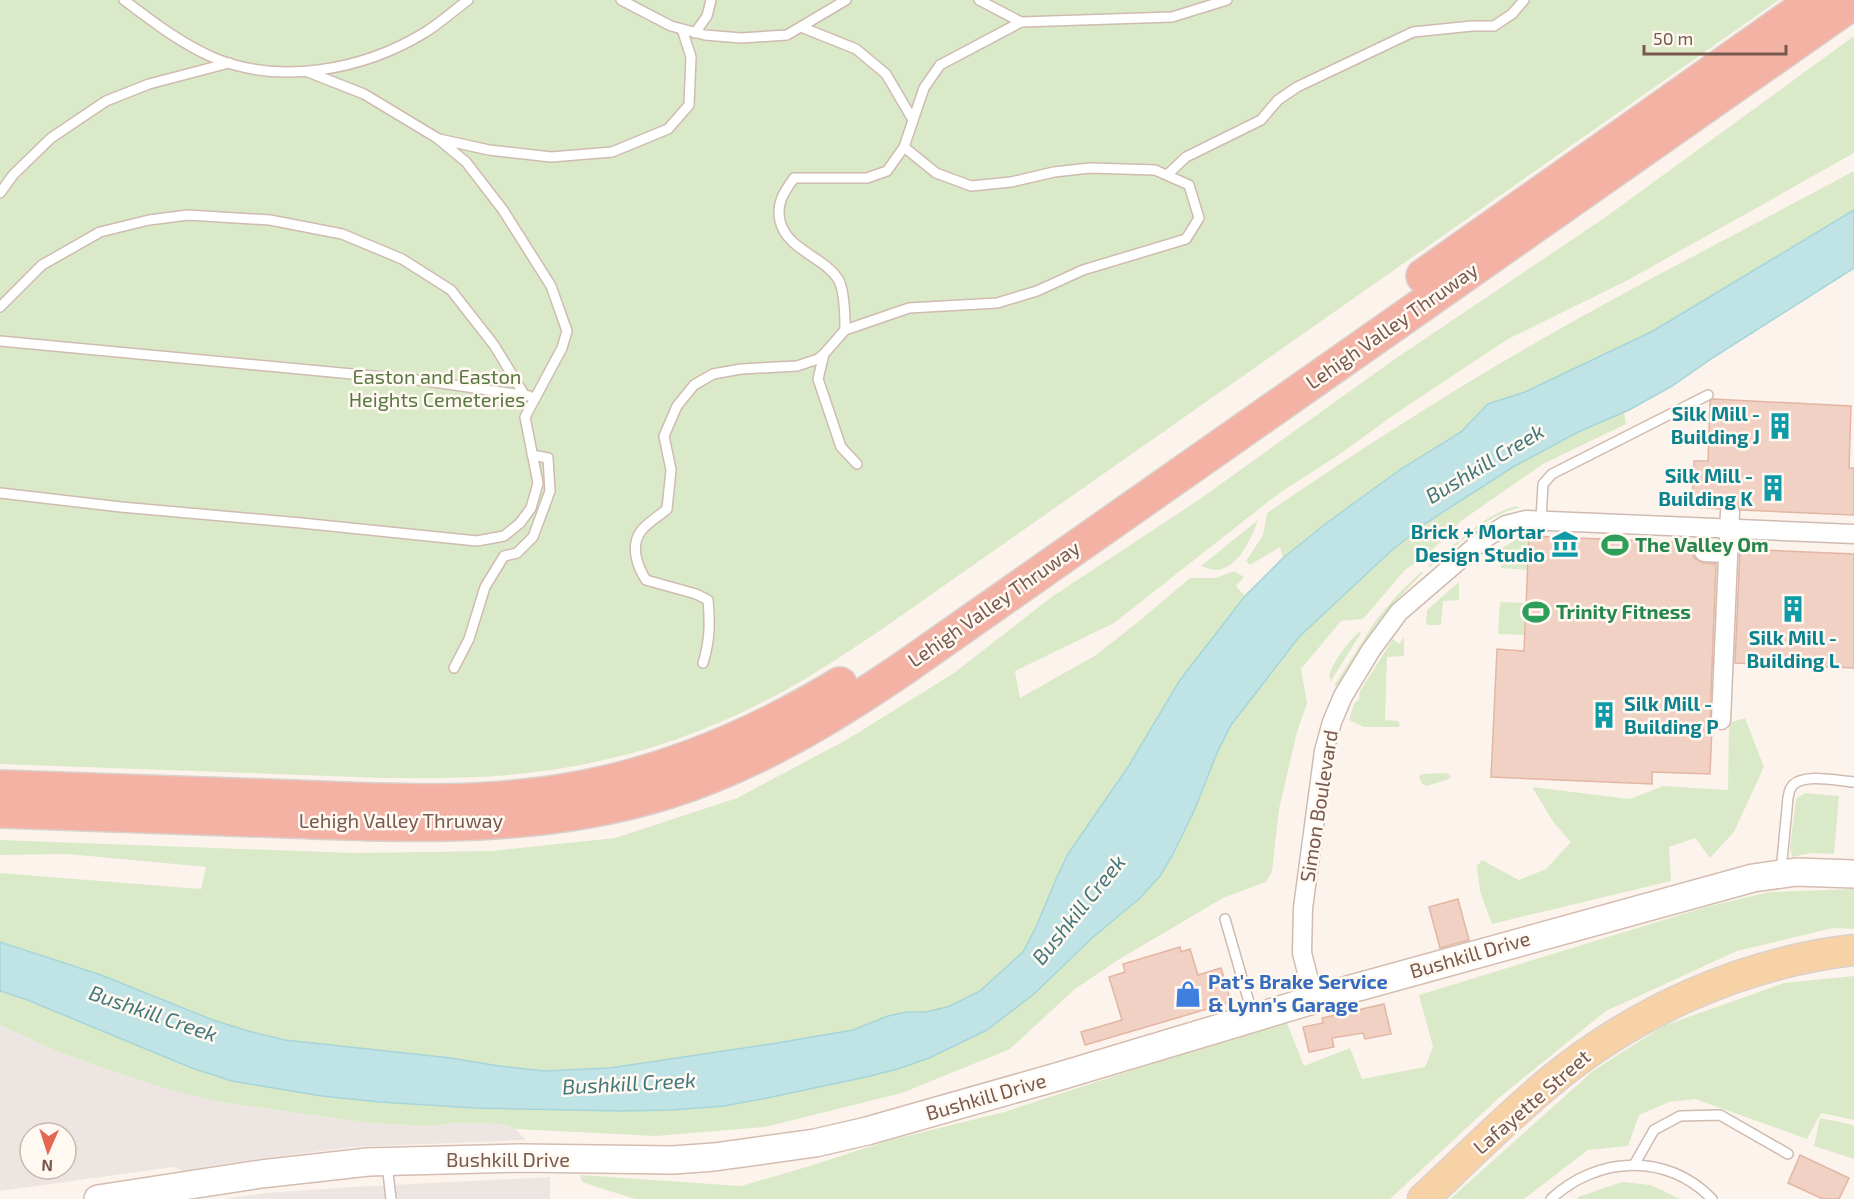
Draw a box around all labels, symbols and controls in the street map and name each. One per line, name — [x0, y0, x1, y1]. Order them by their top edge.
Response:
scale bar — [1644, 18, 1786, 56]
text: 50 m — [1653, 27, 1693, 49]
street label: Lehigh Valley Thruway — [1301, 257, 1482, 394]
park label: Easton and Easton Heights Cemeteries — [349, 364, 525, 411]
place label: Silk Mill - Building J — [1671, 401, 1760, 448]
building icon: Silk Mill - Building J — [1765, 411, 1795, 441]
water label: Bushkill Creek — [1420, 418, 1548, 508]
place label: Silk Mill - Building K — [1658, 463, 1753, 510]
building icon: Silk Mill - Building K — [1758, 473, 1788, 503]
place label: Brick + Mortar Design Studio — [1411, 519, 1545, 566]
museum icon: Brick + Mortar Design Studio — [1550, 529, 1580, 559]
sports icon: The Valley Om — [1600, 530, 1630, 560]
place label: The Valley Om — [1635, 532, 1769, 557]
street label: Lehigh Valley Thruway — [903, 535, 1084, 672]
building icon: Silk Mill - Building L — [1778, 594, 1808, 624]
sports icon: Trinity Fitness — [1521, 597, 1551, 627]
place label: Trinity Fitness — [1556, 599, 1691, 624]
place label: Silk Mill - Building L — [1747, 625, 1840, 672]
place label: Silk Mill - Building P — [1624, 691, 1719, 738]
building icon: Silk Mill - Building P — [1589, 700, 1619, 730]
street label: Simon Boulevard — [1294, 728, 1342, 884]
street label: Lehigh Valley Thruway — [299, 808, 504, 832]
water label: Bushkill Creek — [1026, 849, 1130, 969]
street label: Bushkill Drive — [1407, 925, 1533, 983]
place label: Pat's Brake Service & Lynn's Garage — [1208, 969, 1388, 1017]
water label: Bushkill Creek — [86, 979, 221, 1046]
shop icon: Pat's Brake Service & Lynn's Garage — [1173, 979, 1203, 1009]
street label: Lafayette Street — [1468, 1044, 1595, 1159]
water label: Bushkill Creek — [561, 1067, 696, 1098]
street label: Bushkill Drive — [923, 1067, 1049, 1125]
north arrow — [18, 1121, 78, 1181]
street label: Bushkill Drive — [446, 1147, 570, 1171]
text: N — [41, 1157, 53, 1176]

